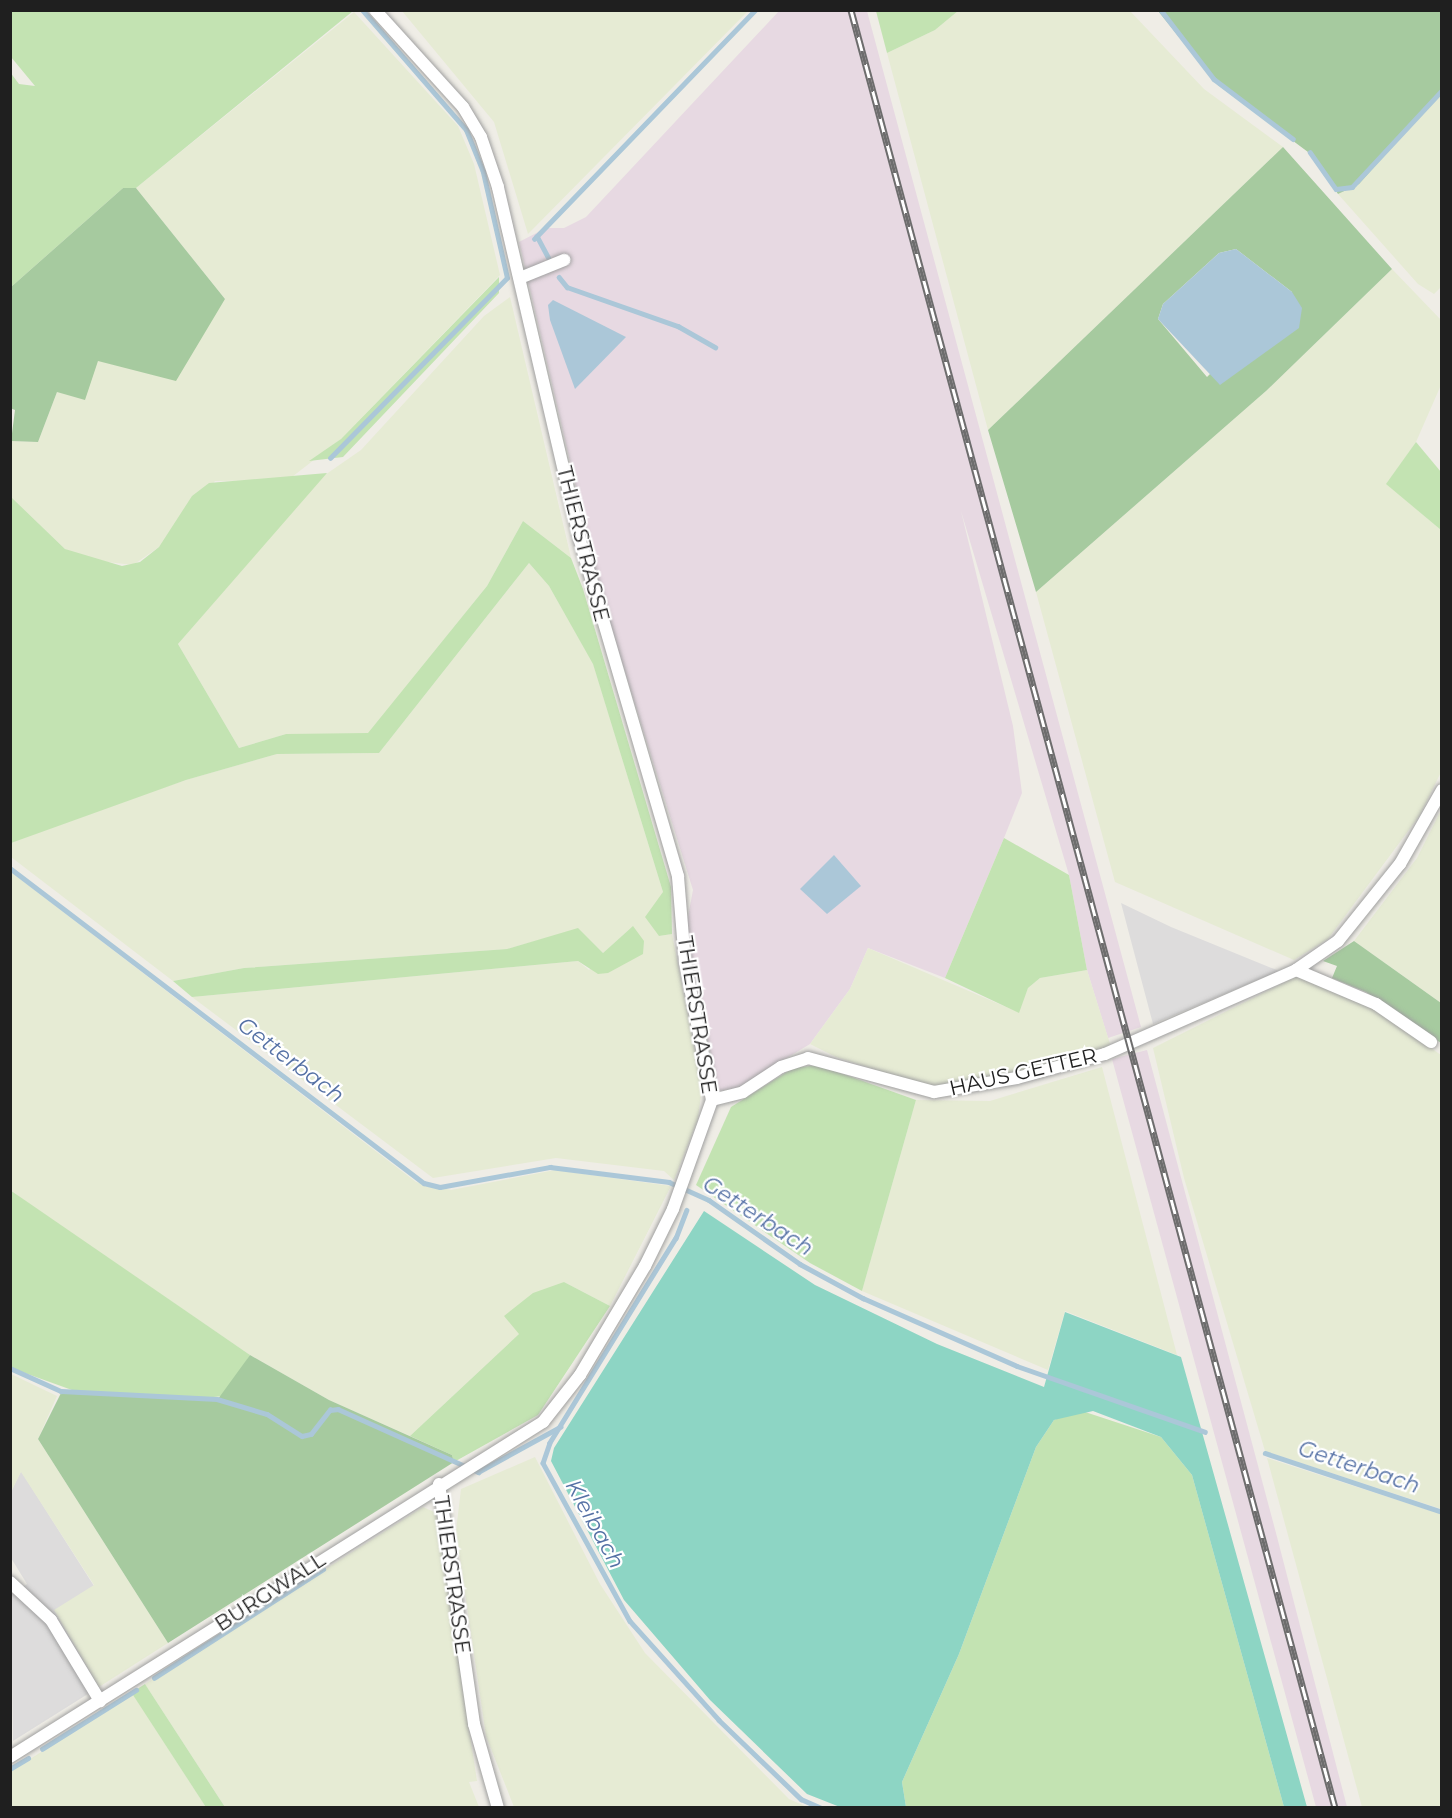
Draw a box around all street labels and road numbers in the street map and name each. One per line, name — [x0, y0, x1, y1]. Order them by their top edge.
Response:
street label: THIERSTRASSE — [551, 464, 615, 624]
street label: THIERSTRASSE — [672, 934, 722, 1096]
street label: HAUS GETTER — [947, 1043, 1099, 1101]
street label: THIERSTRASSE — [428, 1494, 476, 1656]
street label: BURGWALL — [210, 1547, 330, 1637]

